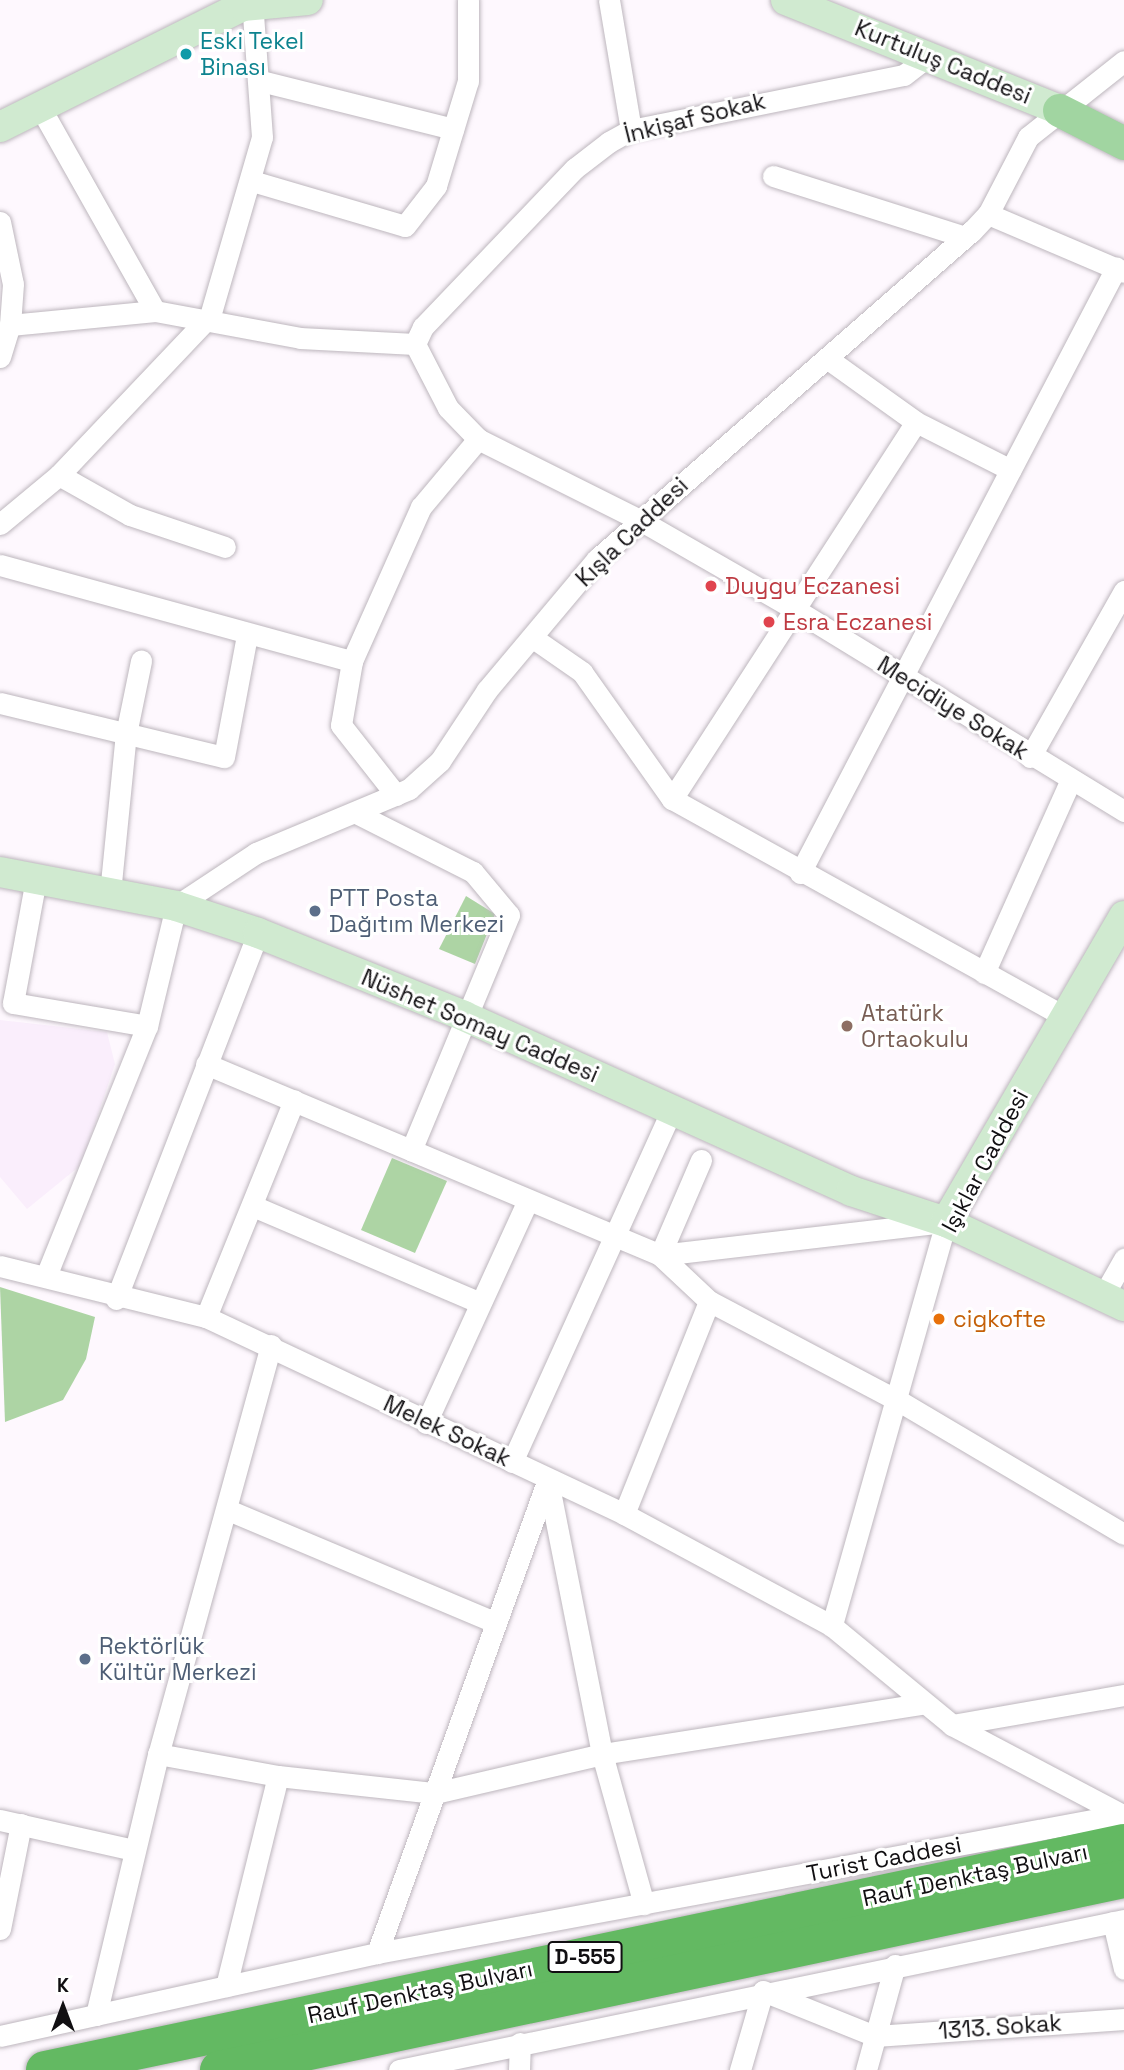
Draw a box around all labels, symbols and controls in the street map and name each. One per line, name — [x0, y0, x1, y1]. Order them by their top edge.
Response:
street label: Kurtuluş Caddesi — [851, 14, 1035, 110]
place label: Eski Tekel Binası — [200, 27, 305, 81]
marker: Eski Tekel Binası — [178, 46, 194, 62]
street label: İnkişaf Sokak — [622, 87, 768, 149]
street label: Kışla Caddesi — [570, 472, 694, 592]
place label: Duygu Eczanesi — [725, 572, 900, 600]
marker: Duygu Eczanesi — [703, 578, 719, 594]
place label: Esra Eczanesi — [783, 608, 932, 636]
marker: Esra Eczanesi — [761, 614, 777, 630]
street label: Mecidiye Sokak — [872, 650, 1034, 766]
place label: PTT Posta Dağıtım Merkezi — [329, 884, 504, 938]
marker: PTT Posta Dağıtım Merkezi — [307, 903, 323, 919]
street label: Nüshet Somay Caddesi — [357, 963, 603, 1089]
place label: Atatürk Ortaokulu — [861, 999, 969, 1053]
marker: Atatürk Ortaokulu — [839, 1018, 855, 1034]
street label: Işıklar Caddesi — [936, 1085, 1034, 1237]
place label: cigkofte — [953, 1305, 1046, 1333]
marker: cigkofte — [931, 1311, 947, 1327]
street label: Melek Sokak — [379, 1390, 515, 1472]
place label: Rektörlük Kültür Merkezi — [99, 1632, 257, 1686]
marker: Rektörlük Kültür Merkezi — [77, 1651, 93, 1667]
street label: Turist Caddesi — [804, 1830, 964, 1888]
street label: Rauf Denktaş Bulvarı — [860, 1838, 1090, 1912]
road number: D-555 — [546, 1940, 624, 1974]
street label: Rauf Denktaş Bulvarı — [305, 1955, 535, 2029]
north arrow — [28, 1972, 98, 2042]
text: K — [57, 1973, 69, 1998]
street label: 1313. Sokak — [937, 2009, 1063, 2045]

